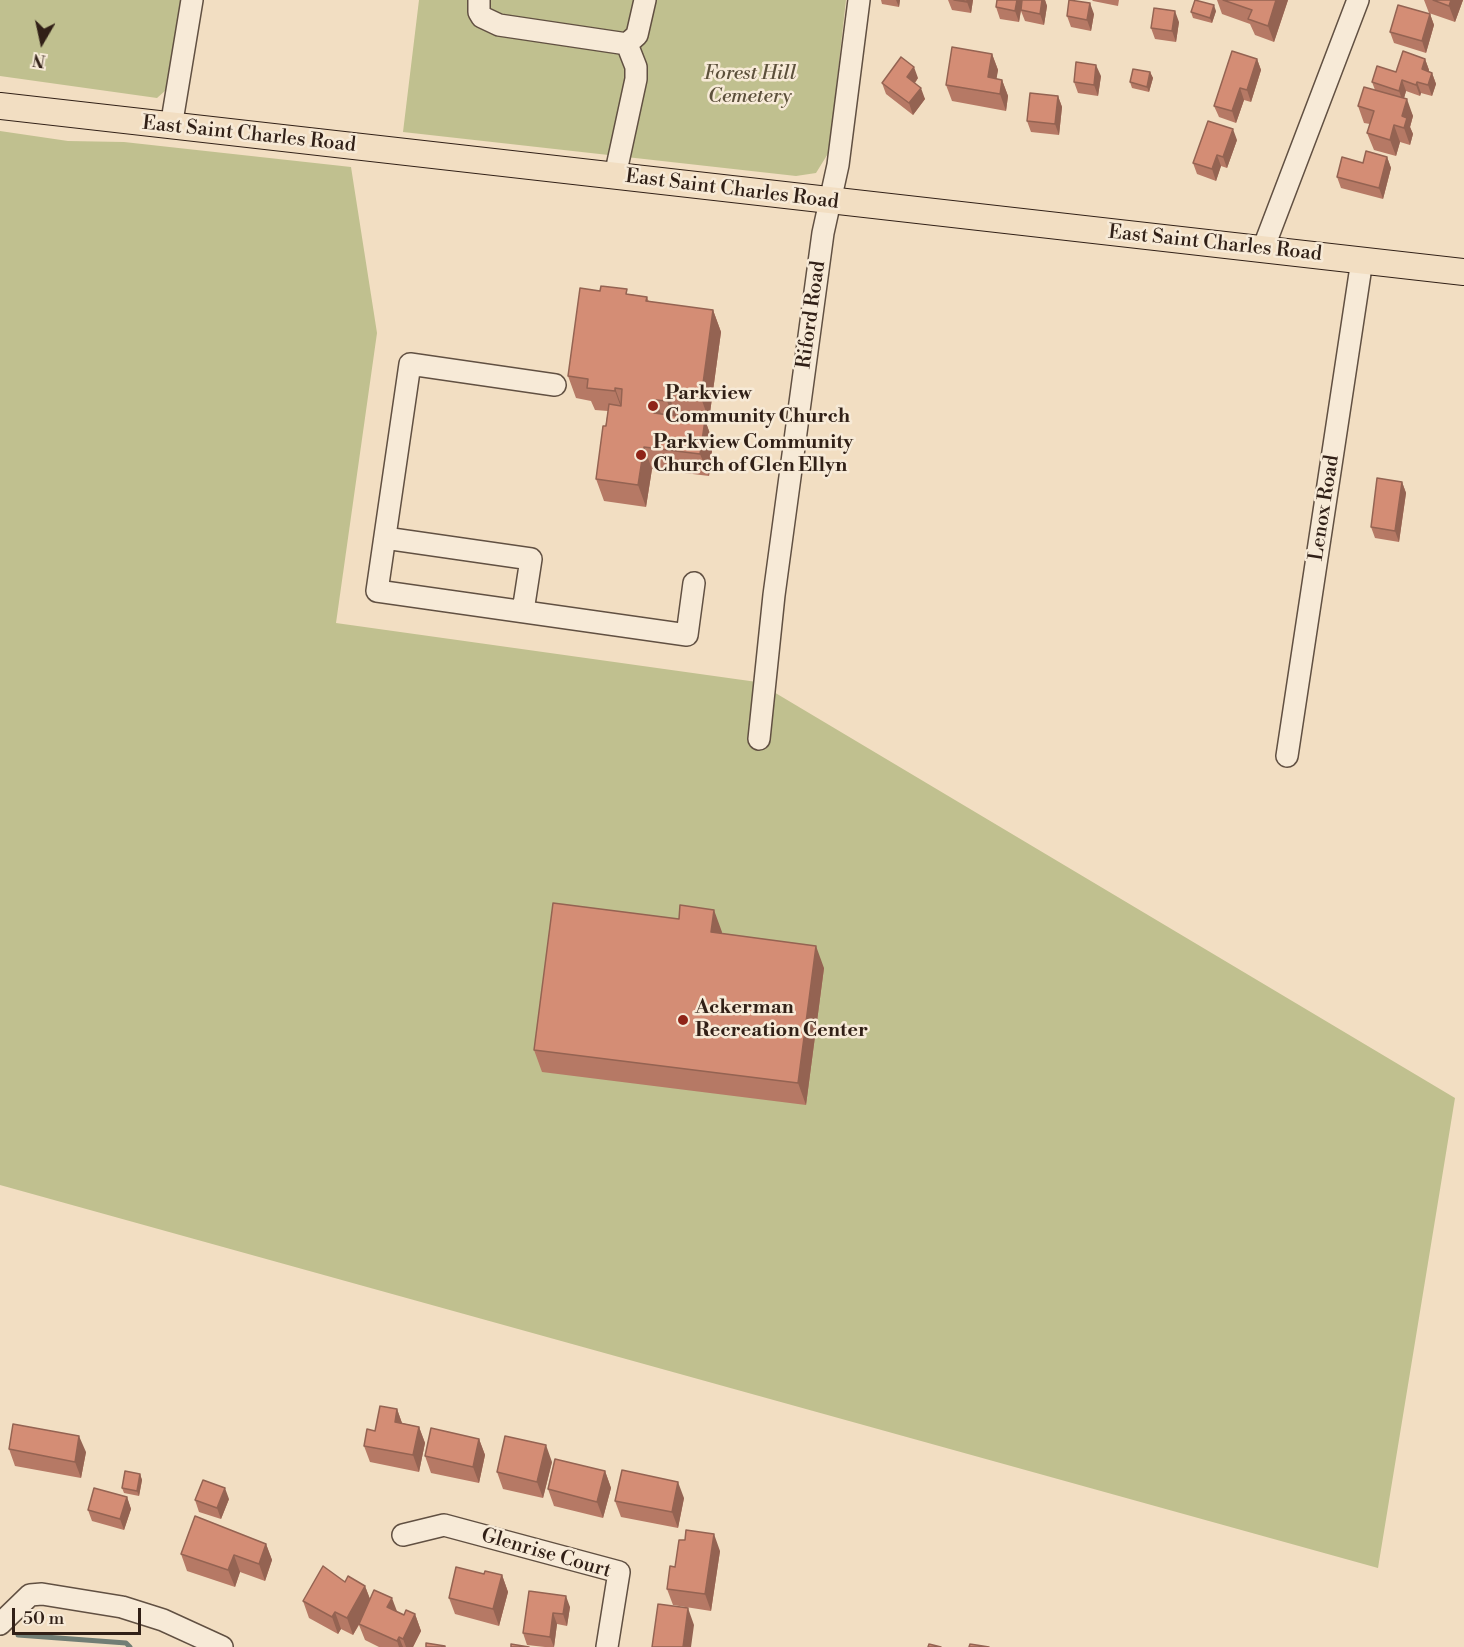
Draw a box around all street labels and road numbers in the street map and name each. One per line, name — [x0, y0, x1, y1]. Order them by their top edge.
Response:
street label: East Saint Charles Road — [141, 112, 357, 158]
street label: East Saint Charles Road — [624, 165, 840, 215]
street label: East Saint Charles Road — [1107, 221, 1323, 267]
street label: Riford Road — [793, 259, 831, 371]
street label: Lenox Road — [1305, 453, 1345, 563]
street label: Glenrise Court — [478, 1524, 614, 1584]

